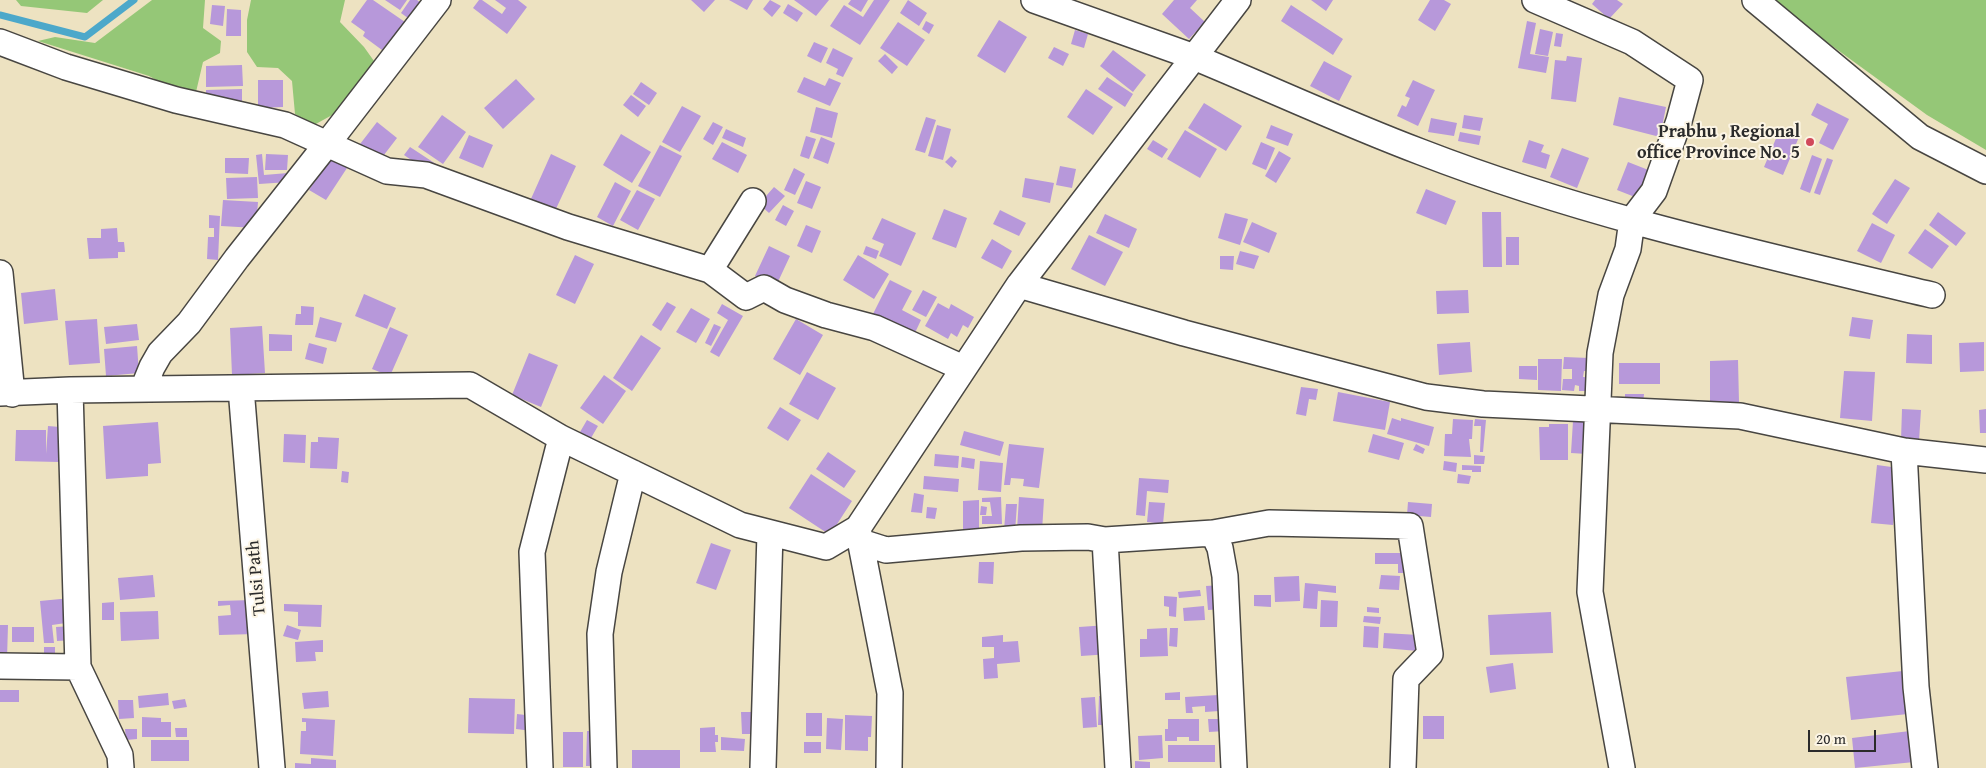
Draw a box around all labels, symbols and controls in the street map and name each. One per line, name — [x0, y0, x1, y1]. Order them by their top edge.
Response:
place label: Prabhu , Regional office Province No. 5 — [1637, 121, 1800, 163]
marker: Prabhu , Regional office Province No. 5 — [1804, 136, 1816, 148]
street label: Tulsi Path — [243, 539, 271, 617]
scale bar — [1811, 720, 1878, 752]
text: 20 m — [1816, 728, 1846, 749]

